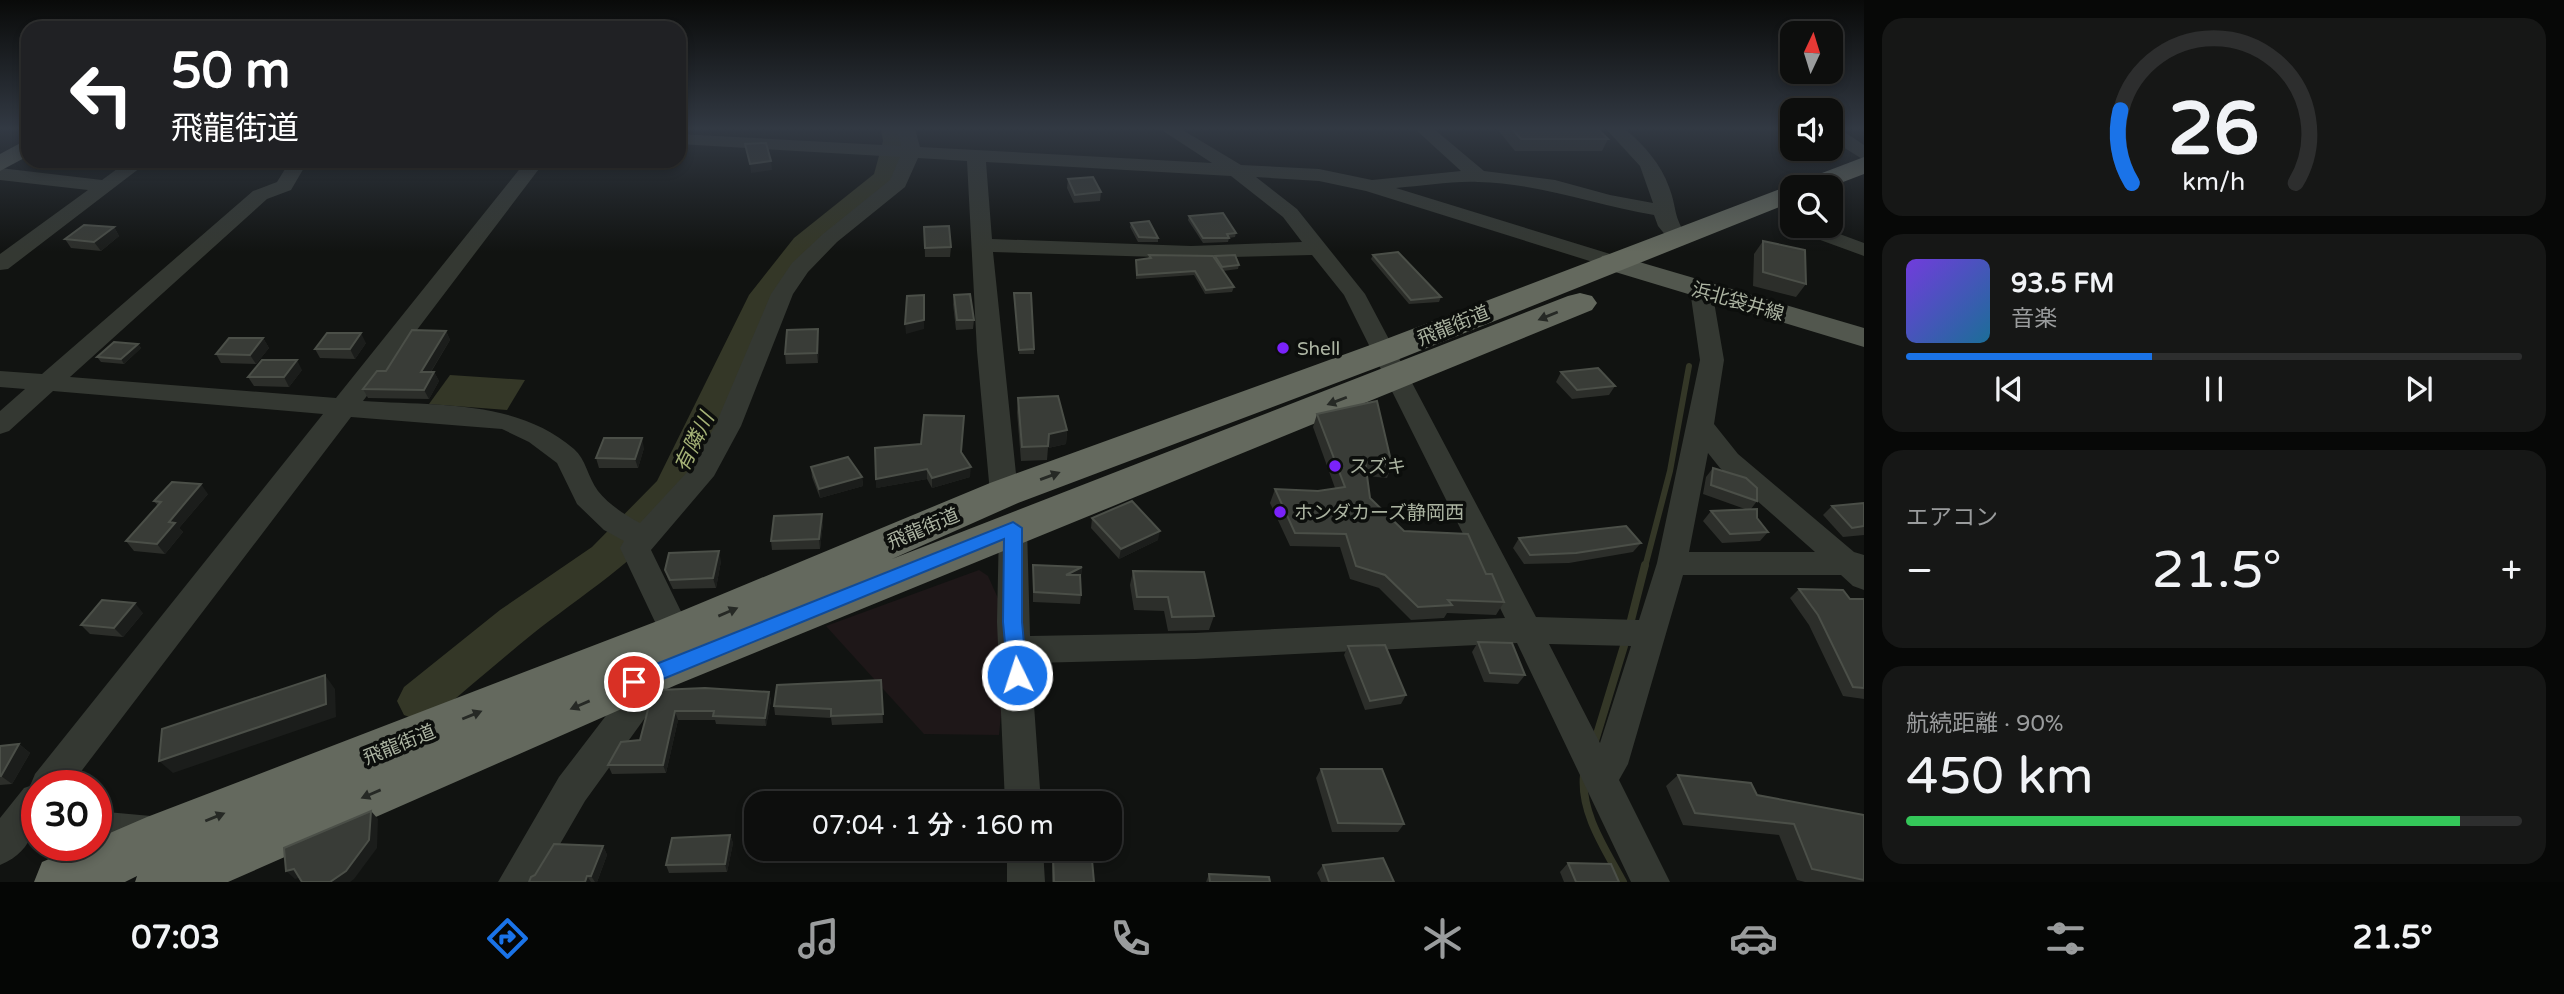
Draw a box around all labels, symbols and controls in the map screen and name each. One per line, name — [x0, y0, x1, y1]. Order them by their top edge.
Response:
north arrow — [1780, 21, 1843, 84]
map controls — [1780, 21, 1843, 238]
text: 50 m — [171, 42, 290, 101]
icon: left — [56, 49, 147, 140]
text: 26 — [2168, 86, 2260, 174]
button: sound — [1780, 98, 1843, 161]
text: 飛龍街道 — [171, 110, 299, 148]
text: km/h — [2183, 167, 2245, 197]
button: search — [1780, 175, 1843, 238]
text: 93.5 FM — [2011, 268, 2114, 299]
street label: 浜北袋井線 — [1689, 278, 1786, 326]
street label: 飛龍街道 — [1414, 301, 1493, 350]
text: 音楽 — [2011, 305, 2057, 333]
one-way arrow — [1538, 311, 1559, 322]
place label: Shell — [1297, 338, 1340, 360]
marker: Shell — [1275, 340, 1291, 356]
icon: previous — [1990, 370, 2028, 408]
icon: pause — [2195, 370, 2233, 408]
icon: next — [2400, 370, 2438, 408]
one-way arrow — [1327, 396, 1348, 407]
water label: 有隣川 — [669, 407, 720, 476]
place label: スズキ — [1349, 456, 1406, 478]
marker: スズキ — [1327, 458, 1343, 474]
one-way arrow — [1040, 470, 1061, 481]
place label: ホンダカーズ静岡西 — [1294, 502, 1464, 524]
street label: 飛龍街道 — [884, 504, 963, 554]
marker: ホンダカーズ静岡西 — [1272, 504, 1288, 520]
text: エアコン — [1906, 504, 1998, 532]
text: 21.5° — [2152, 539, 2282, 602]
text: − — [1906, 548, 1933, 594]
text: + — [2501, 548, 2522, 594]
one-way arrow — [718, 606, 738, 618]
position arrow — [980, 638, 1054, 712]
pin — [604, 652, 664, 712]
icon: arrive — [615, 663, 653, 701]
one-way arrow — [570, 700, 591, 711]
one-way arrow — [461, 709, 482, 720]
text: 航続距離 · 90% — [1906, 710, 2064, 738]
street label: 飛龍街道 — [360, 720, 439, 769]
text: 450 km — [1906, 745, 2094, 808]
speed limit sign: 30 — [21, 770, 112, 861]
one-way arrow — [360, 789, 381, 800]
text: 07:04 · 1 分 · 160 m — [812, 810, 1054, 841]
one-way arrow — [204, 811, 225, 822]
icon: directions — [483, 914, 532, 963]
icon: music — [794, 914, 843, 963]
icon: phone — [1106, 914, 1155, 963]
icon: climate — [1418, 914, 1467, 963]
icon: car — [1729, 914, 1778, 963]
icon: filters — [2041, 914, 2090, 963]
text: 07:03 — [131, 919, 220, 957]
text: 21.5° — [2353, 919, 2433, 957]

